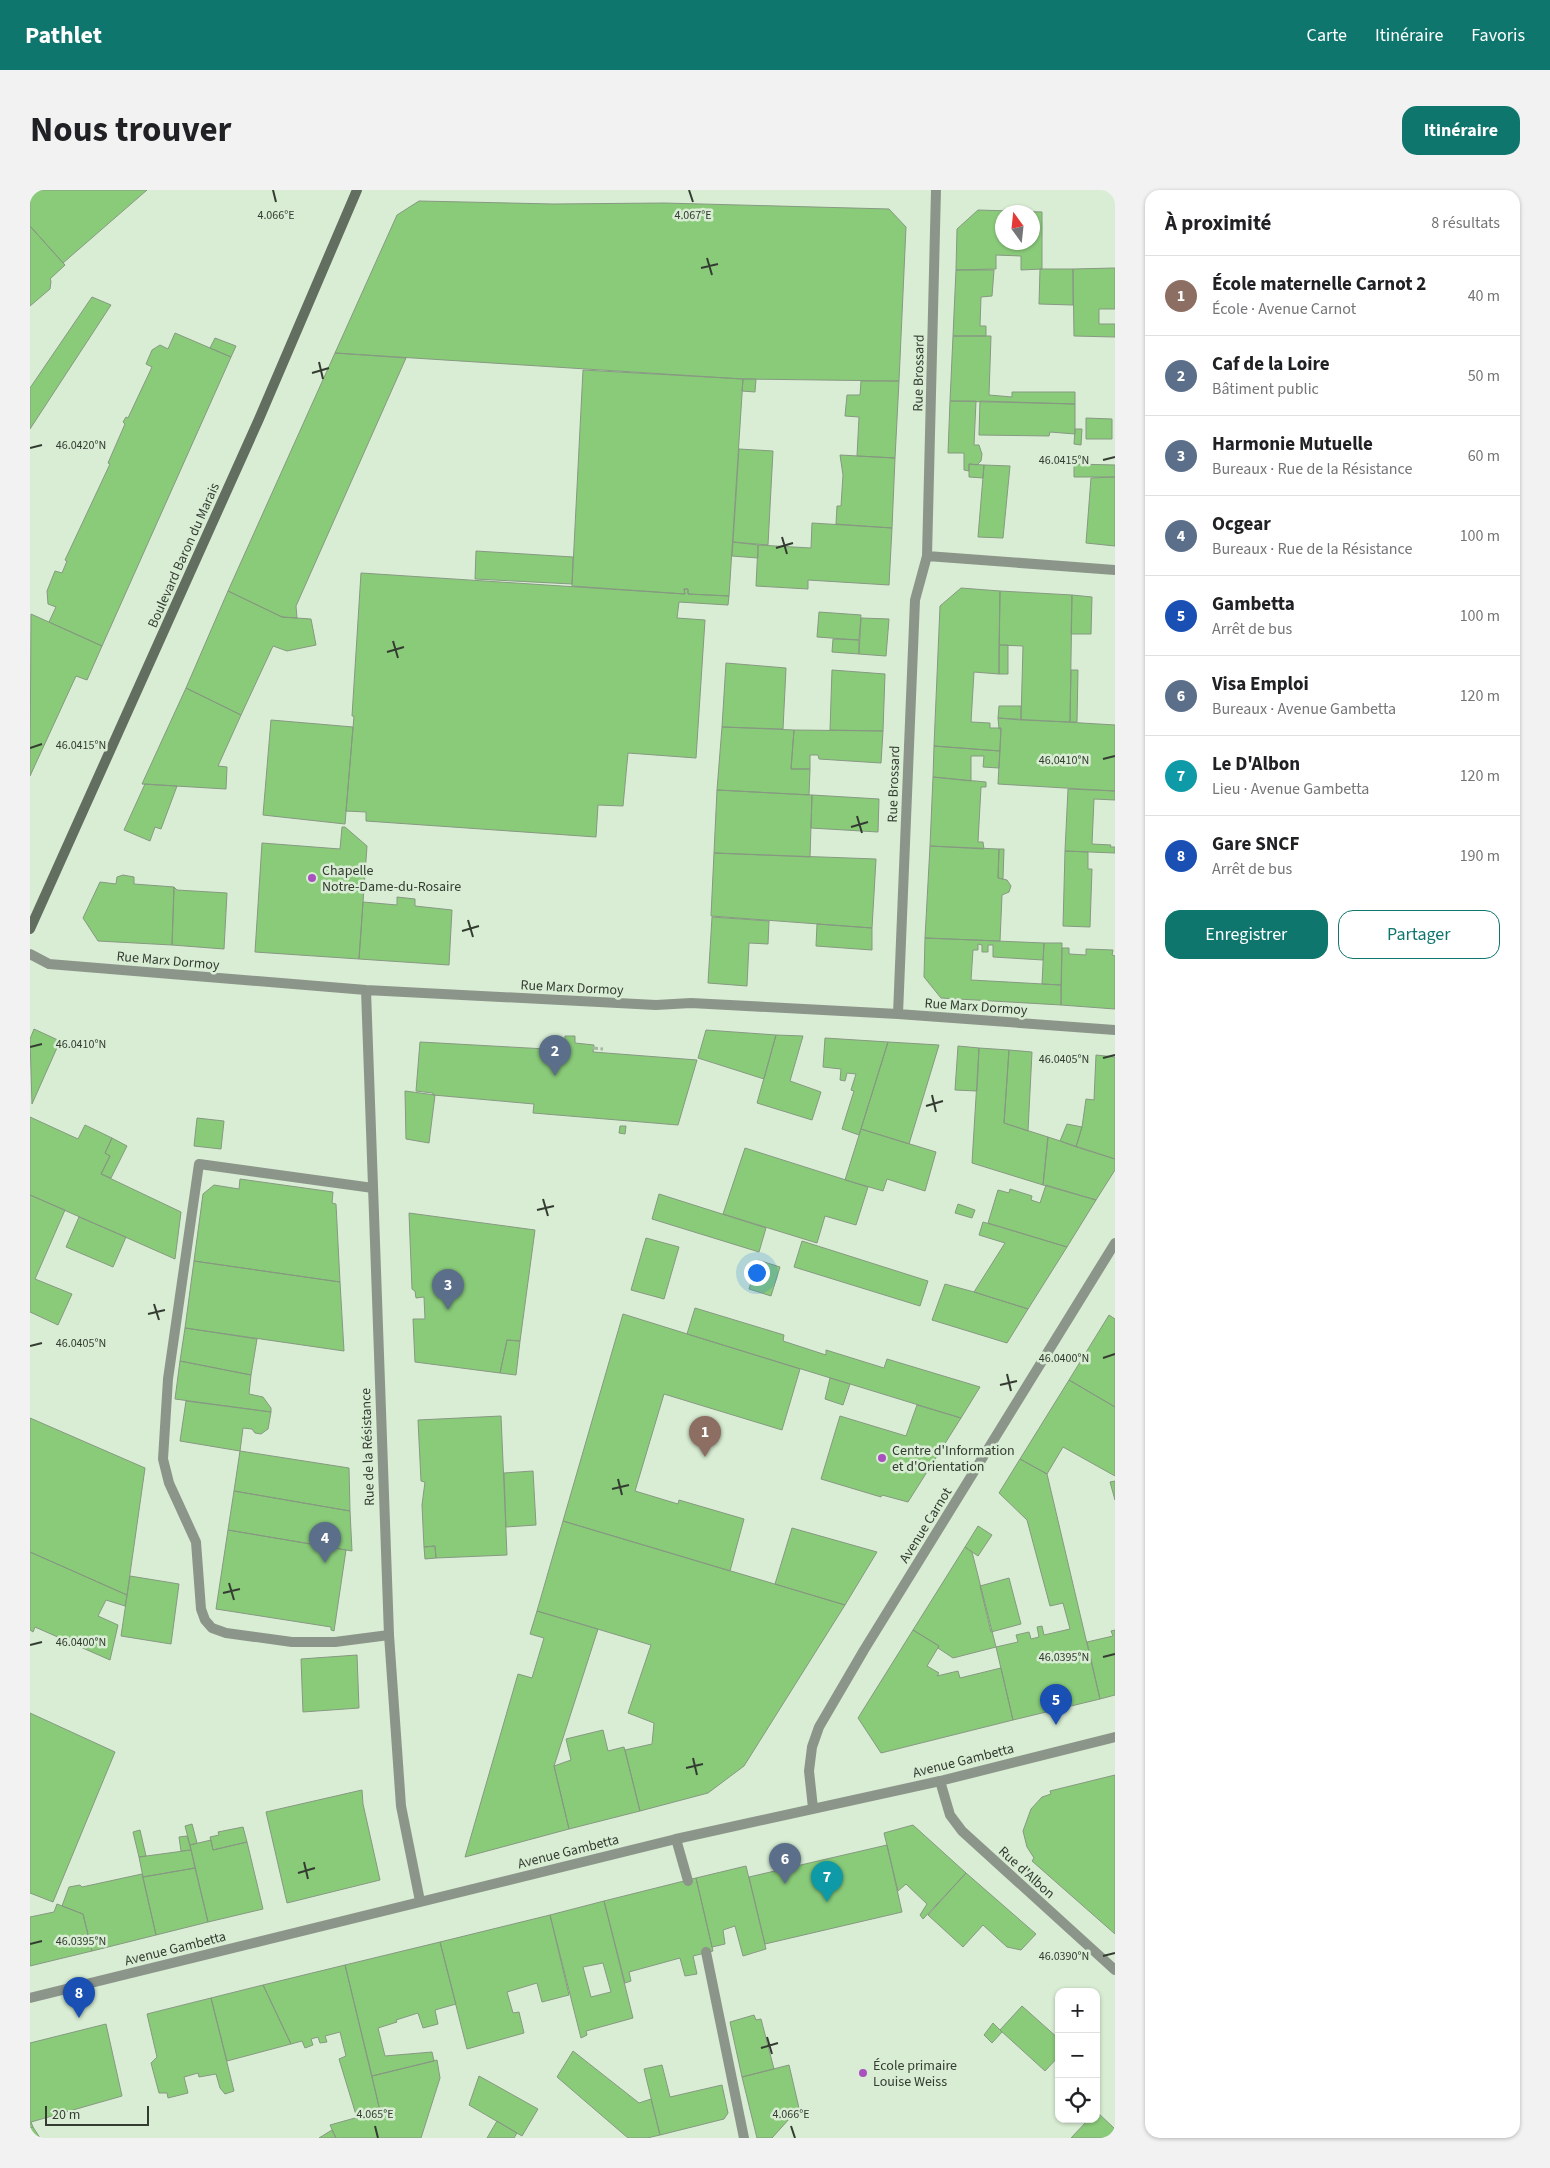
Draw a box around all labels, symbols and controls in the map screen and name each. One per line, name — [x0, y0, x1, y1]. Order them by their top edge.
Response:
text: Pathlet — [25, 18, 102, 53]
text: Carte — [1307, 23, 1347, 48]
text: Itinéraire — [1375, 23, 1443, 48]
text: Favoris — [1471, 23, 1525, 48]
text: Nous trouver — [30, 105, 231, 155]
button: Itinéraire — [1402, 106, 1520, 155]
north arrow — [995, 205, 1040, 250]
text: 4.066°E — [257, 207, 295, 224]
text: 4.067°E — [674, 207, 712, 224]
text: À proximité — [1165, 208, 1271, 238]
text: 8 résultats — [1431, 212, 1500, 234]
text: École maternelle Carnot 2 — [1212, 271, 1426, 298]
text: 1 — [1177, 285, 1185, 307]
text: 40 m — [1468, 285, 1500, 307]
text: École · Avenue Carnot — [1212, 298, 1356, 320]
street label: Rue Brossard — [908, 334, 930, 412]
text: Caf de la Loire — [1212, 351, 1330, 378]
text: 2 — [1177, 365, 1185, 387]
text: 50 m — [1468, 365, 1500, 387]
text: Bâtiment public — [1212, 378, 1319, 400]
text: Harmonie Mutuelle — [1212, 431, 1373, 458]
text: 46.0420°N — [56, 437, 106, 454]
text: 3 — [1177, 445, 1185, 467]
text: 60 m — [1468, 445, 1500, 467]
text: 46.0415°N — [1039, 452, 1089, 469]
text: Bureaux · Rue de la Résistance — [1212, 458, 1413, 480]
street label: Boulevard Baron du Marais — [143, 480, 225, 631]
text: Ocgear — [1212, 511, 1271, 538]
text: 4 — [1177, 525, 1185, 547]
text: 100 m — [1460, 525, 1500, 547]
text: Bureaux · Rue de la Résistance — [1212, 538, 1413, 560]
text: Gambetta — [1212, 591, 1295, 618]
text: 5 — [1177, 605, 1185, 627]
text: 100 m — [1460, 605, 1500, 627]
text: Arrêt de bus — [1212, 618, 1292, 640]
text: Visa Emploi — [1212, 671, 1309, 698]
text: 6 — [1177, 685, 1185, 707]
text: 120 m — [1460, 685, 1500, 707]
text: Bureaux · Avenue Gambetta — [1212, 698, 1396, 720]
text: 46.0415°N — [56, 737, 106, 754]
street label: Rue Brossard — [883, 745, 905, 823]
text: Le D'Albon — [1212, 751, 1300, 778]
text: 46.0410°N — [1039, 752, 1089, 769]
text: 7 — [1177, 765, 1185, 787]
text: 120 m — [1460, 765, 1500, 787]
text: Lieu · Avenue Gambetta — [1212, 778, 1369, 800]
text: Gare SNCF — [1212, 831, 1299, 858]
text: 8 — [1177, 845, 1185, 867]
text: 190 m — [1460, 845, 1500, 867]
text: Arrêt de bus — [1212, 858, 1292, 880]
place label: Chapelle Notre-Dame-du-Rosaire — [322, 861, 461, 897]
marker: Chapelle Notre-Dame-du-Rosaire — [306, 872, 318, 884]
button: Enregistrer — [1165, 910, 1328, 959]
button: Partager — [1338, 910, 1500, 959]
street label: Rue Marx Dormoy — [116, 947, 221, 975]
street label: Rue Marx Dormoy — [520, 975, 624, 1001]
street label: Rue Marx Dormoy — [924, 993, 1029, 1021]
pin: 2 — [539, 1035, 571, 1076]
text: 46.0410°N — [56, 1036, 106, 1053]
text: 46.0405°N — [1039, 1051, 1089, 1068]
your location — [744, 1260, 770, 1286]
pin: 3 — [432, 1269, 464, 1310]
text: 46.0405°N — [56, 1335, 106, 1352]
text: 46.0400°N — [1039, 1350, 1089, 1367]
street label: Rue de la Résistance — [356, 1388, 380, 1506]
pin: 1 — [689, 1416, 721, 1457]
place label: Centre d'Information et d'Orientation — [892, 1441, 1015, 1477]
marker: Centre d'Information et d'Orientation — [876, 1452, 888, 1464]
street label: Avenue Carnot — [895, 1484, 957, 1567]
pin: 4 — [309, 1522, 341, 1563]
text: 46.0400°N — [56, 1634, 106, 1651]
text: 46.0395°N — [1039, 1649, 1089, 1666]
pin: 5 — [1040, 1684, 1072, 1725]
street label: Avenue Gambetta — [910, 1739, 1016, 1783]
street label: Avenue Gambetta — [515, 1830, 621, 1874]
street label: Rue d'Albon — [994, 1842, 1059, 1904]
pin: 6 — [769, 1843, 801, 1884]
pin: 7 — [811, 1861, 843, 1902]
street label: Avenue Gambetta — [122, 1927, 228, 1971]
text: 46.0395°N — [56, 1933, 106, 1950]
text: 46.0390°N — [1039, 1948, 1089, 1965]
pin: 8 — [63, 1977, 95, 2018]
map controls — [1055, 1988, 1100, 2123]
button: + — [1055, 1988, 1100, 2033]
button: − — [1055, 2033, 1100, 2078]
place label: École primaire Louise Weiss — [873, 2056, 957, 2092]
marker: École primaire Louise Weiss — [857, 2067, 869, 2079]
button: locate — [1055, 2078, 1100, 2123]
scale bar — [45, 2103, 149, 2126]
text: 20 m — [52, 2105, 80, 2125]
text: 4.065°E — [356, 2106, 394, 2123]
text: 4.066°E — [772, 2106, 810, 2123]

